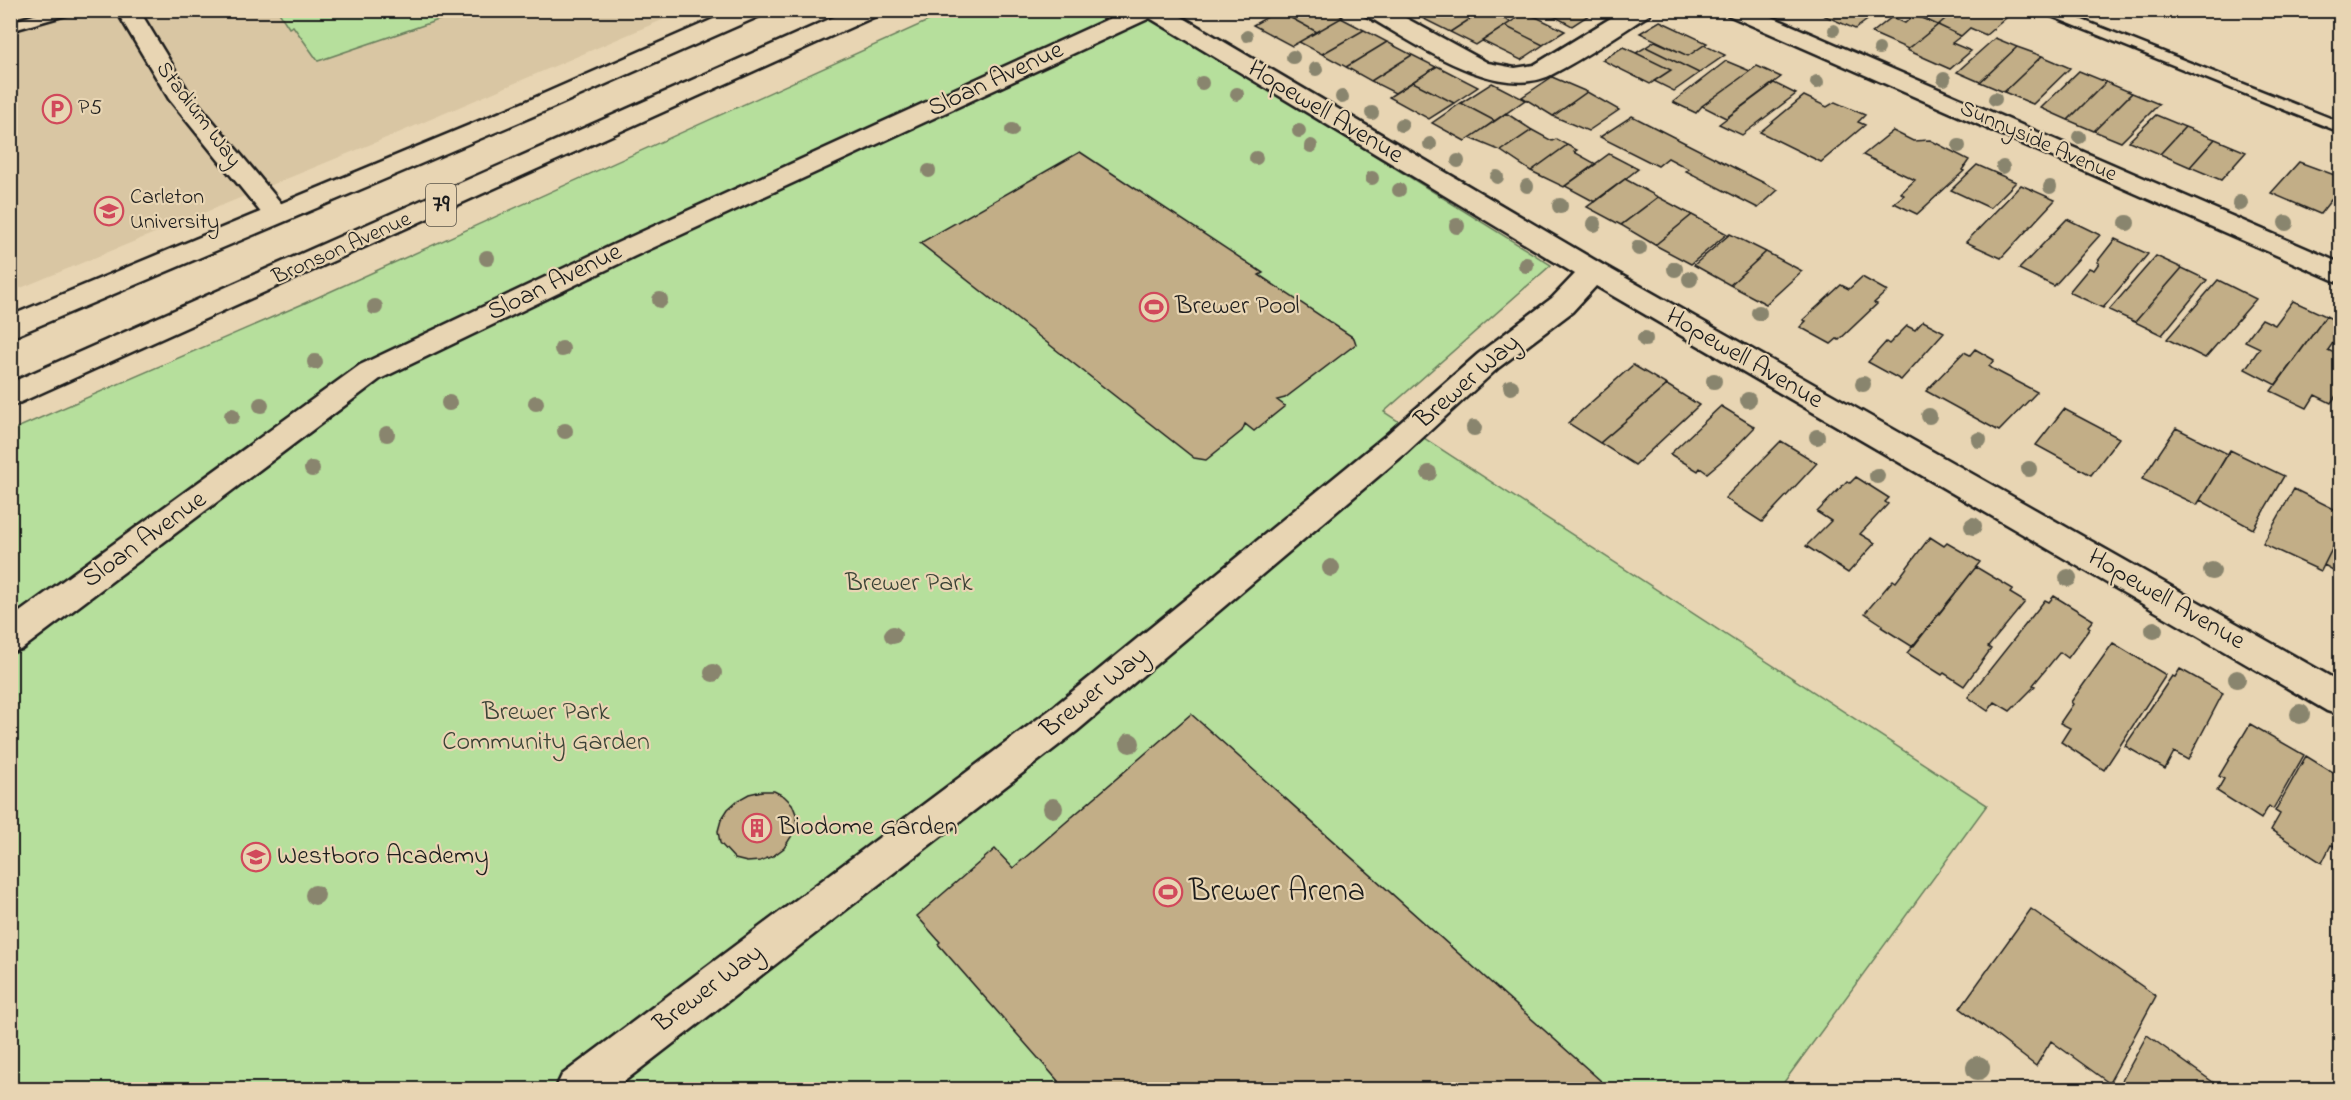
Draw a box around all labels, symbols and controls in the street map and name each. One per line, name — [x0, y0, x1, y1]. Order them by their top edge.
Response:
street label: Sloan Avenue — [922, 32, 1070, 128]
street label: Hopewell Avenue — [1240, 51, 1411, 175]
street label: Stadium Way — [147, 55, 249, 176]
parking icon: P5 — [41, 93, 73, 125]
place label: P5 — [78, 93, 102, 125]
street label: Sunnyside Avenue — [1954, 93, 2122, 192]
place label: Carleton University — [130, 182, 219, 240]
road number: 79 — [426, 184, 456, 226]
school or university icon: Carleton University — [93, 195, 125, 227]
street label: Bronson Avenue — [267, 204, 417, 294]
street label: Sloan Avenue — [481, 234, 629, 332]
place label: Brewer Pool — [1174, 288, 1300, 326]
sports icon: Brewer Pool — [1138, 291, 1170, 323]
street label: Hopewell Avenue — [1658, 299, 1830, 420]
street label: Brewer Way — [1406, 325, 1529, 439]
street label: Sloan Avenue — [75, 482, 215, 598]
street label: Hopewell Avenue — [2080, 540, 2252, 661]
park label: Brewer Park — [844, 565, 973, 603]
street label: Brewer Way — [1032, 638, 1157, 749]
park label: Brewer Park Community Garden — [442, 694, 650, 762]
place label: Biodome Garden — [777, 809, 958, 847]
building icon: Biodome Garden — [741, 812, 773, 844]
place label: Westboro Academy — [277, 838, 489, 876]
school or university icon: Westboro Academy — [240, 841, 272, 873]
place label: Brewer Arena — [1188, 869, 1365, 916]
sports icon: Brewer Arena — [1152, 876, 1184, 908]
street label: Brewer Way — [645, 935, 772, 1044]

